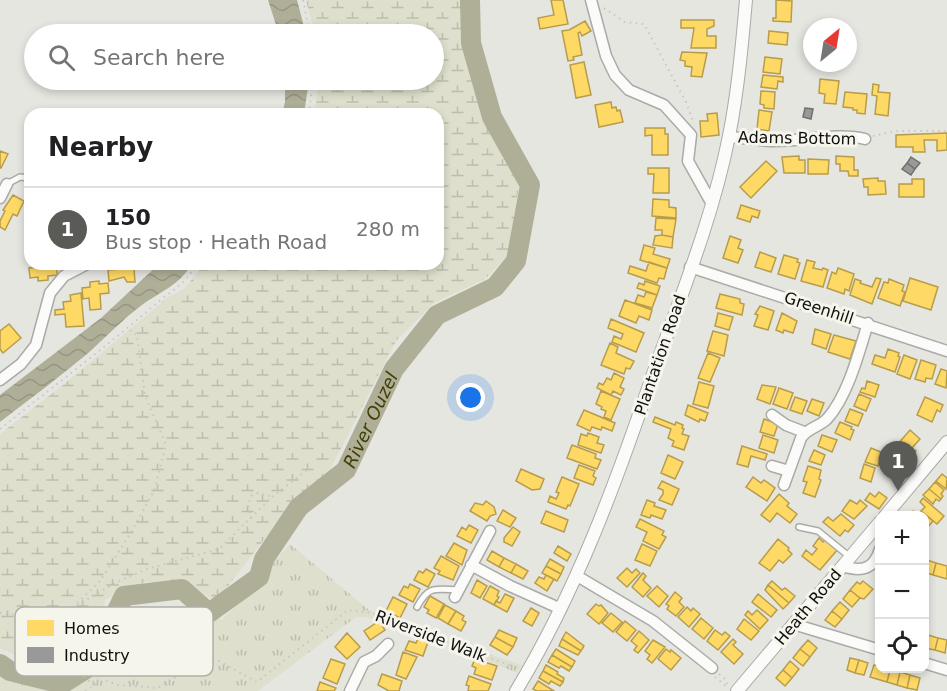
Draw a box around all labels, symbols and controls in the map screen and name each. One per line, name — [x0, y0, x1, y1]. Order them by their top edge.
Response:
north arrow — [803, 18, 857, 72]
search box — [24, 24, 444, 90]
icon: search — [45, 41, 78, 74]
text: Search here — [93, 45, 225, 70]
street label: Adams Bottom — [738, 127, 856, 149]
text: Nearby — [48, 132, 153, 162]
text: 150 — [105, 205, 151, 230]
text: 1 — [61, 217, 74, 241]
text: 280 m — [356, 217, 420, 241]
text: Bus stop · Heath Road — [105, 230, 327, 254]
street label: Greenhill — [782, 288, 856, 328]
street label: Plantation Road — [631, 292, 689, 418]
water label: River Ouzel — [338, 368, 402, 471]
your location — [456, 383, 485, 412]
pin: 1 — [878, 442, 918, 491]
map controls — [875, 511, 929, 673]
button: + — [875, 511, 929, 565]
street label: Heath Road — [771, 565, 845, 649]
button: − — [875, 565, 929, 619]
street label: Riverside Walk — [373, 606, 490, 666]
legend — [15, 607, 213, 676]
text: Homes — [64, 619, 120, 638]
button: locate — [875, 619, 929, 673]
text: Industry — [64, 646, 130, 665]

